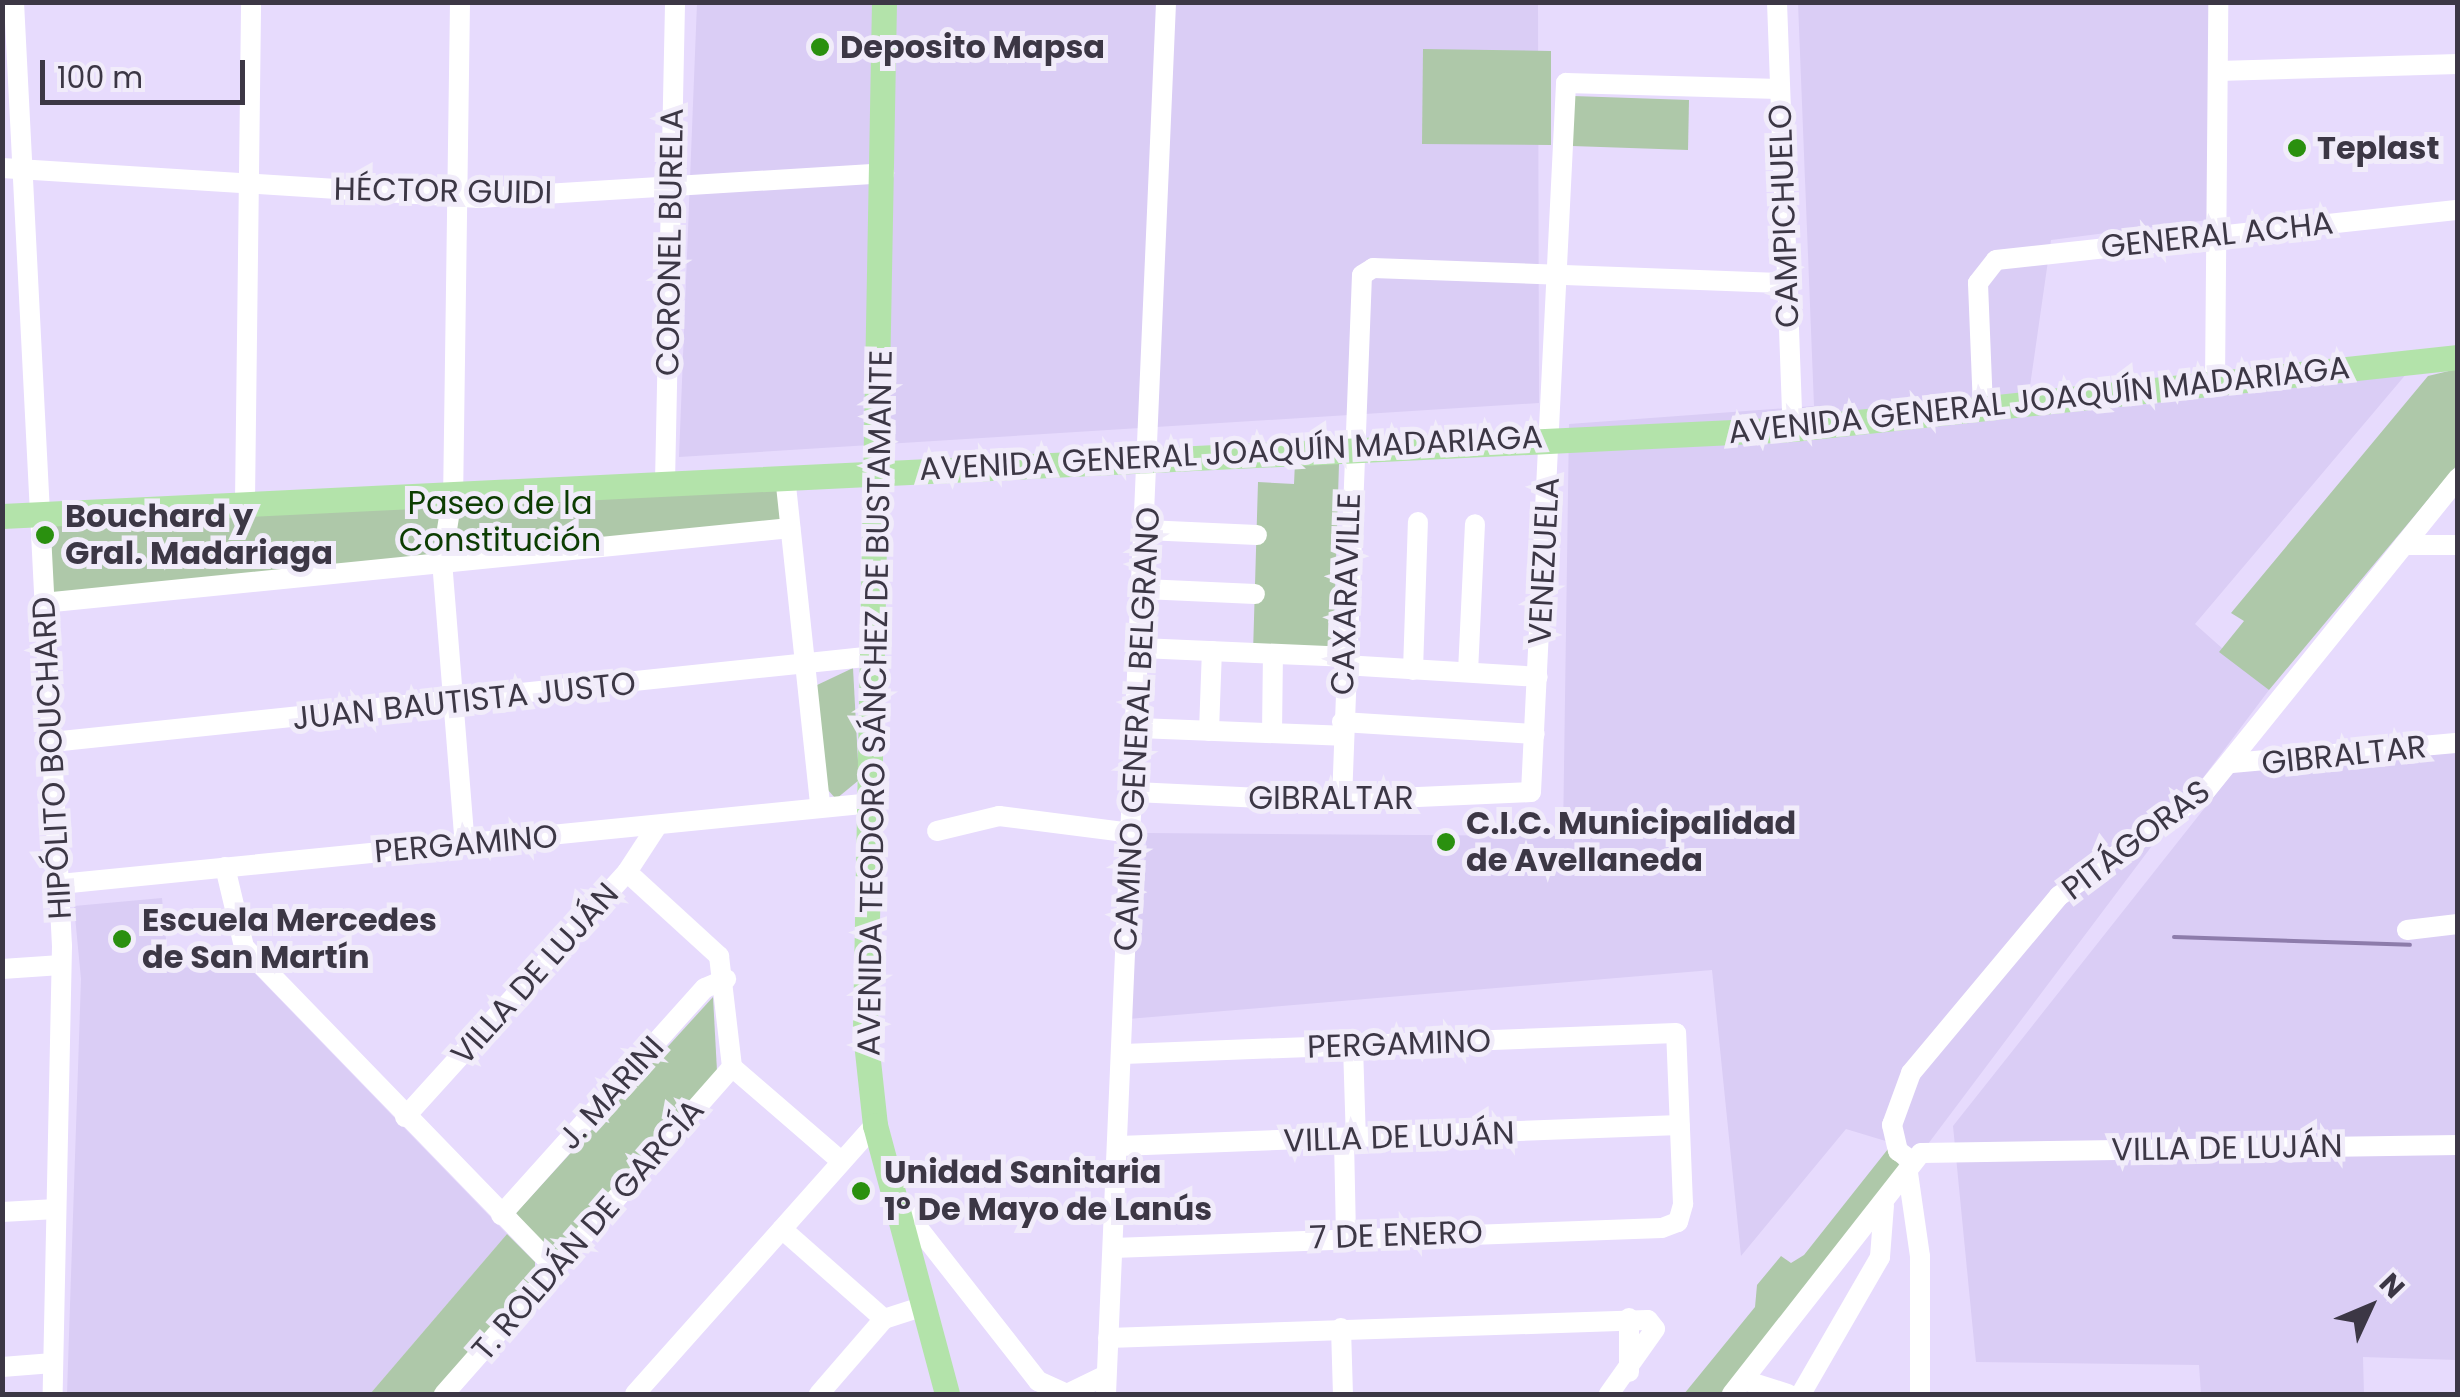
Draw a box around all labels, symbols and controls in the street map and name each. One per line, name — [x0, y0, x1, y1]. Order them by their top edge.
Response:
place label: Deposito Mapsa — [840, 28, 1105, 66]
marker: Deposito Mapsa — [809, 36, 831, 58]
scale bar — [45, 40, 250, 102]
text: 100 m — [57, 56, 143, 99]
street label: CAMPICHUELO — [1761, 103, 1807, 329]
street label: CORONEL BURELA — [648, 108, 692, 376]
place label: Teplast — [2317, 129, 2439, 167]
marker: Teplast — [2286, 137, 2308, 159]
street label: HÉCTOR GUIDI — [333, 170, 553, 212]
street label: GENERAL ACHA — [2099, 204, 2335, 266]
street label: AVENIDA GENERAL JOAQUÍN MADARIAGA — [1726, 348, 2352, 452]
street label: AVENIDA TEODORO SÁNCHEZ DE BUSTAMANTE — [850, 350, 900, 1056]
street label: AVENIDA GENERAL JOAQUÍN MADARIAGA — [918, 417, 1544, 489]
street label: VENEZUELA — [1520, 476, 1568, 646]
park label: Paseo de la Constitución — [399, 485, 601, 560]
street label: CAXARAVILLE — [1323, 492, 1369, 696]
place label: Bouchard y Gral. Madariaga — [65, 498, 333, 573]
street label: CAMINO GENERAL BELGRANO — [1106, 506, 1168, 952]
marker: Bouchard y Gral. Madariaga — [34, 524, 56, 546]
street label: HIPÓLITO BOUCHARD — [24, 596, 80, 920]
street label: JUAN BAUTISTA JUSTO — [290, 664, 638, 738]
street label: GIBRALTAR — [2260, 727, 2428, 783]
street label: PITÁGORAS — [2055, 772, 2217, 908]
street label: GIBRALTAR — [1248, 779, 1414, 817]
place label: C.I.C. Municipalidad de Avellaneda — [1466, 805, 1796, 880]
street label: PERGAMINO — [373, 817, 559, 871]
marker: C.I.C. Municipalidad de Avellaneda — [1435, 831, 1457, 853]
street label: VILLA DE LUJÁN — [443, 875, 627, 1073]
place label: Escuela Mercedes de San Martín — [142, 902, 437, 977]
marker: Escuela Mercedes de San Martín — [111, 928, 133, 950]
street label: PERGAMINO — [1306, 1022, 1492, 1066]
street label: J. MARINI — [550, 1028, 672, 1158]
street label: T. ROLDÁN DE GARCÍA — [464, 1091, 712, 1369]
street label: VILLA DE LUJÁN — [1283, 1114, 1515, 1160]
street label: VILLA DE LUJÁN — [2111, 1127, 2343, 1169]
place label: Unidad Sanitaria 1° De Mayo de Lanús — [884, 1154, 1212, 1229]
marker: Unidad Sanitaria 1° De Mayo de Lanús — [848, 1178, 874, 1204]
street label: 7 DE ENERO — [1309, 1213, 1483, 1257]
north arrow — [2320, 1257, 2420, 1357]
text: N — [2371, 1265, 2413, 1307]

